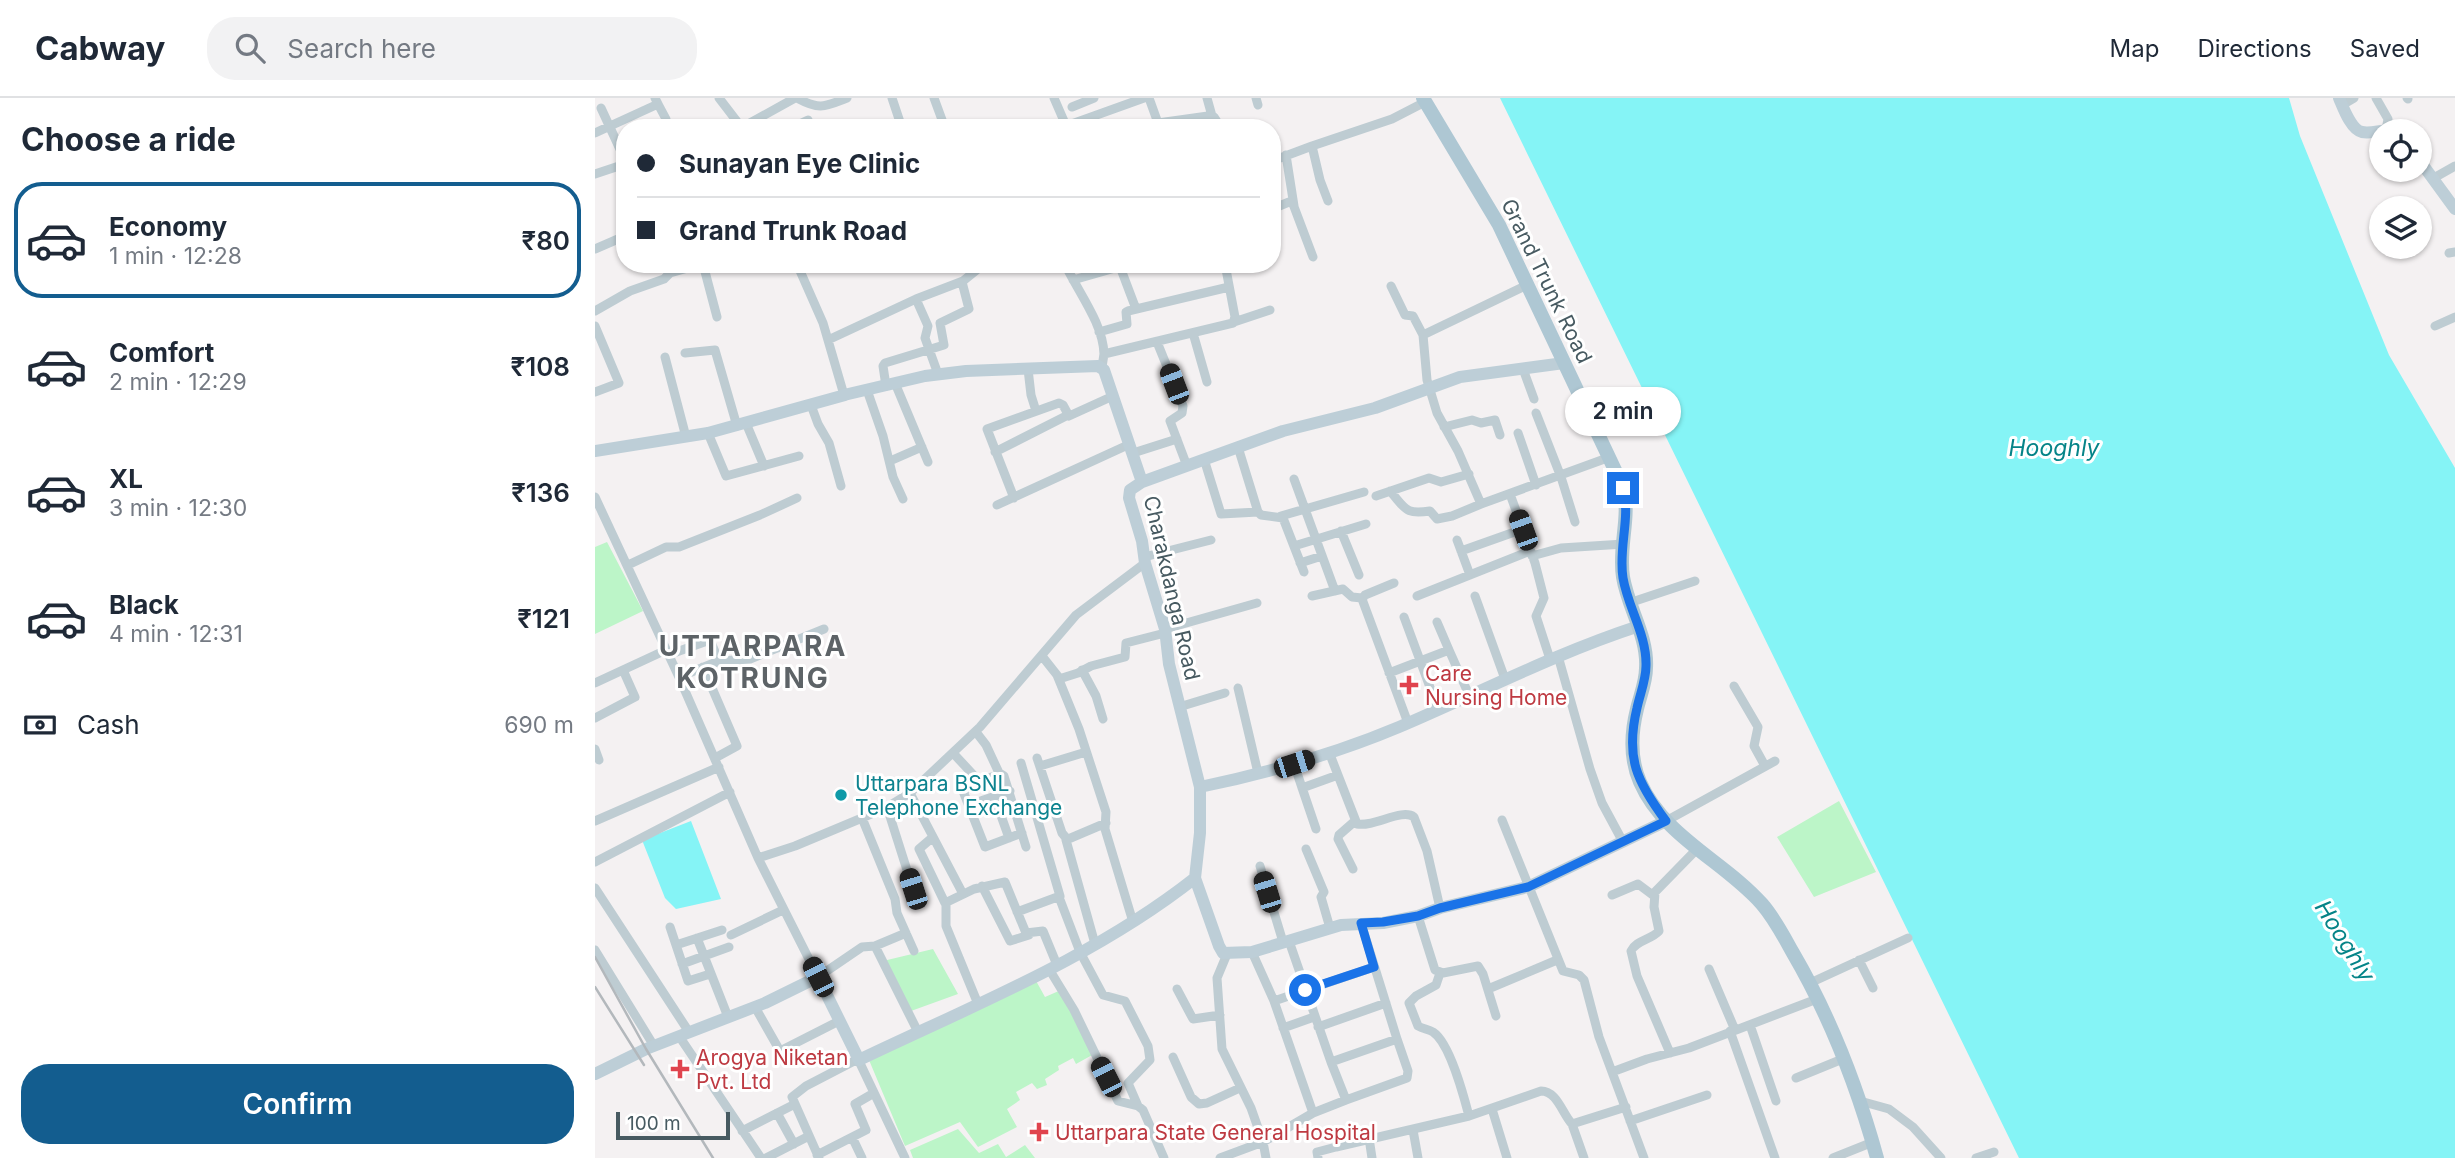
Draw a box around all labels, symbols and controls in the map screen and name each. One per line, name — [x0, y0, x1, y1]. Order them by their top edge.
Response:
search box — [207, 17, 697, 80]
text: Cabway — [35, 28, 165, 68]
icon: search — [231, 29, 269, 67]
text: Search here — [287, 33, 436, 64]
text: Map — [2110, 34, 2159, 63]
text: Directions — [2197, 34, 2312, 63]
text: Saved — [2350, 34, 2420, 63]
map controls — [2369, 119, 2432, 259]
button: locate — [2369, 119, 2432, 182]
text: Choose a ride — [21, 120, 236, 159]
text: Sunayan Eye Clinic — [679, 148, 920, 179]
street label: Grand Trunk Road — [1496, 195, 1598, 367]
button: layers — [2369, 196, 2432, 259]
icon: car — [25, 209, 88, 272]
text: Economy — [109, 211, 227, 242]
text: Grand Trunk Road — [679, 215, 907, 246]
text: ₹80 — [522, 225, 570, 256]
text: 1 min · 12:28 — [109, 242, 242, 270]
icon: car — [25, 335, 88, 398]
text: Comfort — [109, 337, 214, 368]
text: ₹108 — [511, 351, 570, 382]
car — [1157, 361, 1192, 407]
text: 2 min · 12:29 — [109, 368, 247, 396]
callout: 2 min — [1565, 386, 1681, 436]
text: 2 min — [1593, 397, 1653, 425]
water label: Hooghly — [2008, 434, 2101, 462]
icon: car — [25, 461, 88, 524]
text: XL — [109, 463, 143, 494]
route end — [1607, 472, 1639, 504]
text: ₹136 — [511, 477, 570, 508]
street label: Charakdanga Road — [1139, 493, 1205, 683]
text: 3 min · 12:30 — [109, 494, 247, 522]
car — [1506, 507, 1541, 553]
icon: car — [25, 587, 88, 650]
text: Black — [109, 589, 179, 620]
text: ₹121 — [517, 603, 570, 634]
text: 4 min · 12:31 — [109, 620, 243, 648]
district label: UTTARPARA KOTRUNG — [659, 629, 847, 695]
place label: Care Nursing Home — [1425, 661, 1567, 710]
marker: Care Nursing Home — [1399, 675, 1419, 695]
icon: cash — [21, 706, 59, 744]
text: Cash — [77, 709, 140, 740]
text: 690 m — [504, 711, 574, 739]
car — [1271, 748, 1318, 780]
place label: Uttarpara BSNL Telephone Exchange — [855, 771, 1062, 820]
marker: Uttarpara BSNL Telephone Exchange — [833, 787, 849, 803]
car — [897, 866, 930, 912]
car — [1251, 869, 1284, 915]
water label: Hooghly — [2309, 895, 2382, 988]
car — [800, 954, 837, 1000]
route start — [1289, 974, 1321, 1006]
place label: Arogya Niketan Pvt. Ltd — [696, 1045, 848, 1094]
car — [1088, 1054, 1125, 1100]
marker: Arogya Niketan Pvt. Ltd — [670, 1059, 690, 1079]
button: Confirm — [21, 1064, 574, 1144]
scale bar — [616, 1109, 730, 1141]
text: 100 m — [627, 1112, 681, 1135]
place label: Uttarpara State General Hospital — [1055, 1120, 1376, 1145]
marker: Uttarpara State General Hospital — [1029, 1122, 1049, 1142]

